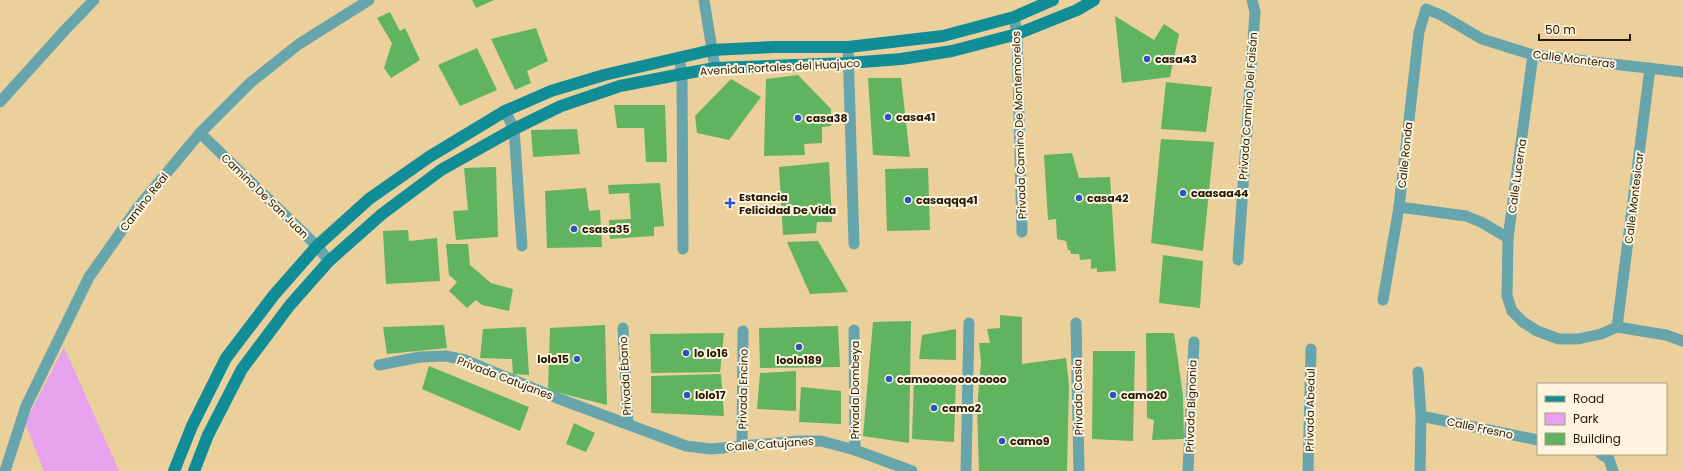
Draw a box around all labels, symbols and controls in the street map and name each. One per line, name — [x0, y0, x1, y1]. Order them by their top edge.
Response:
scale bar — [1539, 16, 1630, 42]
text: 50 m — [1545, 21, 1576, 38]
street label: Privada Camino De Montemorelos — [1008, 30, 1030, 219]
street label: Privada Camino Del Faisán — [1235, 32, 1261, 180]
street label: Calle Monteras — [1532, 46, 1616, 72]
place label: casa43 — [1155, 51, 1197, 67]
marker: casa43 — [1142, 54, 1152, 64]
street label: Avenida Portales del Huajuco — [699, 55, 861, 79]
place label: casa41 — [896, 109, 935, 125]
place label: casa38 — [806, 110, 848, 126]
marker: casa41 — [883, 112, 893, 122]
marker: casa38 — [793, 113, 803, 123]
street label: Calle Ronda — [1394, 121, 1416, 189]
street label: Calle Lucerna — [1504, 138, 1530, 214]
street label: Camino De San Juan — [218, 150, 312, 242]
street label: Calle Montesicar — [1620, 151, 1648, 245]
street label: Camino Real — [116, 169, 172, 235]
place label: caasaa44 — [1191, 185, 1249, 201]
marker: caasaa44 — [1178, 188, 1188, 198]
place label: Estancia Felicidad De Vida — [739, 189, 836, 218]
place label: casa42 — [1087, 190, 1128, 206]
place label: casaqqq41 — [916, 192, 978, 208]
marker: casa42 — [1074, 193, 1084, 203]
marker: casaqqq41 — [903, 195, 913, 205]
marker: Estancia Felicidad De Vida — [724, 197, 736, 209]
place label: csasa35 — [582, 221, 630, 237]
marker: csasa35 — [569, 224, 579, 234]
street label: Privada Ébano — [615, 336, 635, 416]
street label: Privada Dombeya — [847, 341, 863, 439]
marker: loolo189 — [794, 342, 804, 352]
place label: lo lo16 — [694, 345, 728, 361]
marker: lo lo16 — [681, 348, 691, 358]
street label: Privada Encino — [734, 348, 752, 430]
place label: lolo15 — [537, 351, 569, 367]
street label: Privada Catujanes — [455, 352, 555, 404]
place label: loolo189 — [776, 352, 822, 368]
marker: lolo15 — [572, 354, 582, 364]
street label: Privada Casia — [1069, 359, 1087, 435]
street label: Privada Bignonia — [1181, 359, 1201, 453]
street label: Privada Abedul — [1301, 368, 1319, 452]
place label: camoooooooooooo — [897, 371, 1007, 387]
marker: camoooooooooooo — [884, 374, 894, 384]
legend — [1537, 383, 1667, 455]
place label: lolo17 — [695, 387, 726, 403]
place label: camo20 — [1121, 387, 1167, 403]
marker: lolo17 — [682, 390, 692, 400]
marker: camo20 — [1108, 390, 1118, 400]
text: Road — [1573, 390, 1604, 407]
place label: camo2 — [942, 400, 981, 416]
marker: camo2 — [929, 403, 939, 413]
text: Park — [1573, 410, 1600, 427]
street label: Calle Fresno — [1445, 413, 1515, 443]
text: Building — [1573, 430, 1621, 447]
street label: Calle Catujanes — [726, 433, 815, 455]
place label: camo9 — [1010, 433, 1050, 449]
marker: camo9 — [997, 436, 1007, 446]

